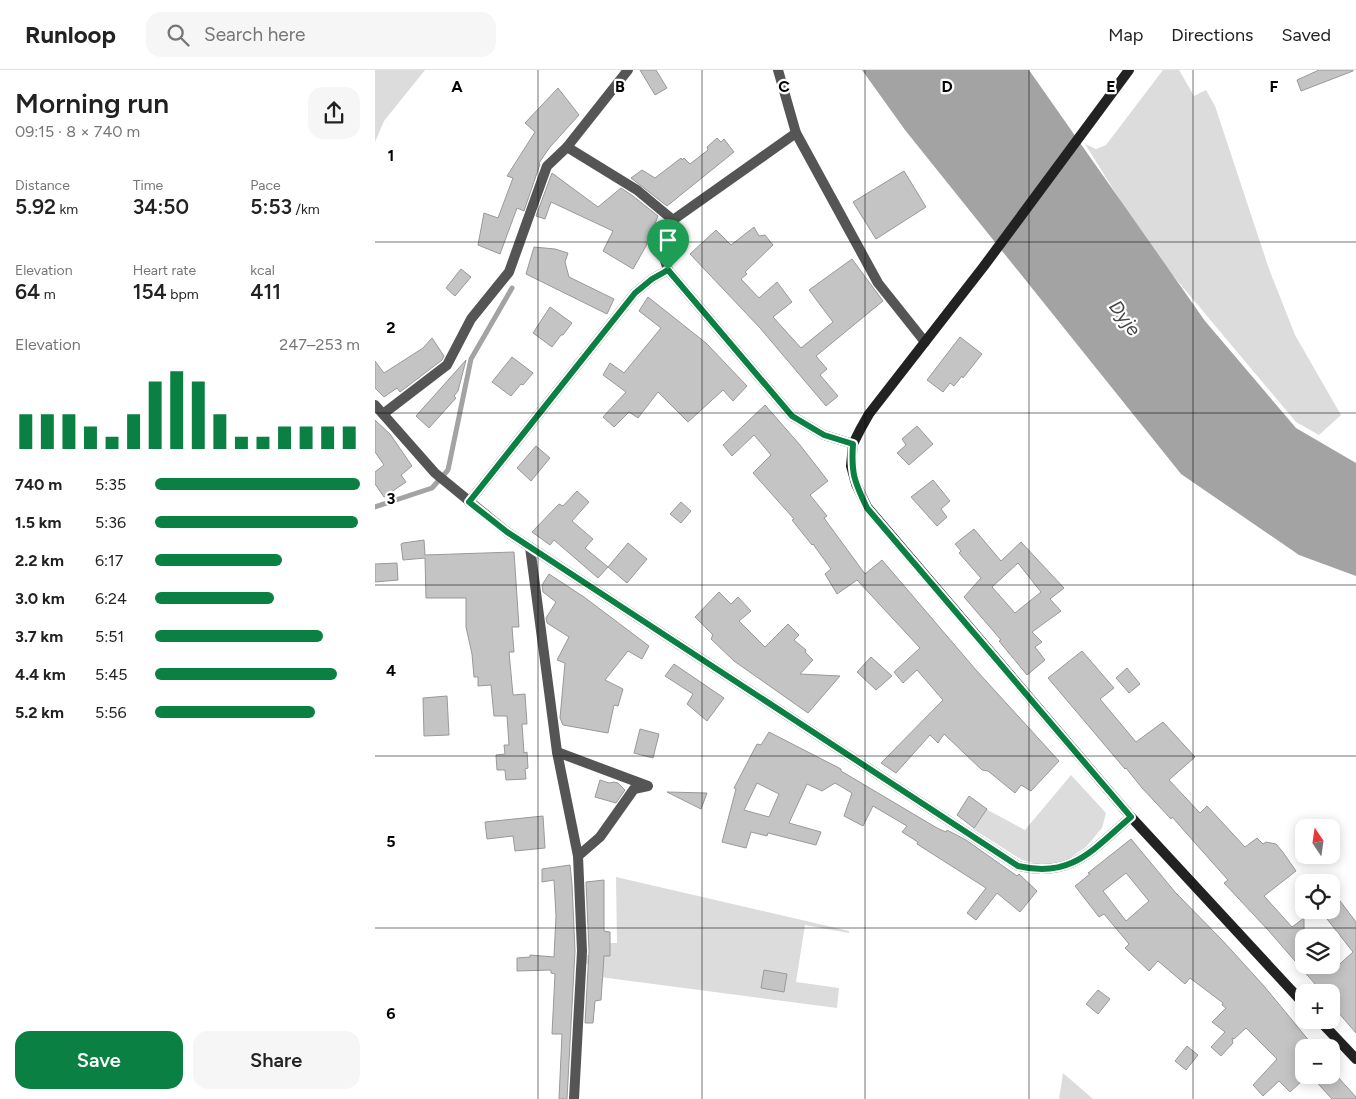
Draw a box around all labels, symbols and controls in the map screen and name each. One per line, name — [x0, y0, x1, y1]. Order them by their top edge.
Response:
search box — [146, 12, 496, 57]
text: Runloop — [25, 20, 116, 49]
icon: search — [164, 21, 192, 49]
text: Search here — [204, 23, 305, 46]
text: Map — [1108, 24, 1143, 46]
text: Directions — [1171, 24, 1253, 46]
text: Saved — [1281, 24, 1331, 46]
text: A — [451, 77, 463, 96]
text: B — [615, 77, 625, 96]
text: C — [778, 77, 790, 96]
text: D — [941, 77, 953, 96]
text: E — [1106, 77, 1116, 96]
text: F — [1270, 77, 1279, 96]
text: Morning run — [15, 86, 169, 120]
button: share — [308, 87, 360, 139]
text: 09:15 · 8 × 740 m — [15, 122, 140, 141]
text: 1 — [388, 146, 394, 165]
text: Distance — [15, 177, 70, 194]
text: Time — [133, 177, 163, 194]
text: Pace — [250, 177, 281, 194]
text: 5.92 — [15, 194, 56, 219]
text: 34:50 — [133, 194, 189, 219]
text: 5:53 — [250, 194, 292, 219]
text: km — [56, 201, 78, 218]
text: /km — [292, 201, 320, 218]
pin — [647, 219, 689, 270]
icon: arrive — [654, 226, 682, 254]
text: Elevation — [15, 262, 73, 279]
text: Heart rate — [133, 262, 196, 279]
text: kcal — [250, 262, 275, 279]
text: 64 — [15, 279, 40, 304]
text: 154 — [133, 279, 167, 304]
text: 411 — [250, 279, 281, 304]
text: m — [40, 286, 56, 303]
text: bpm — [167, 286, 199, 303]
water label: Dyje — [1104, 296, 1146, 341]
text: 2 — [386, 318, 396, 337]
text: Elevation — [15, 335, 81, 354]
text: 247–253 m — [279, 335, 360, 354]
text: 740 m — [15, 475, 62, 494]
text: 5:35 — [95, 475, 126, 494]
text: 3 — [387, 489, 396, 508]
text: 1.5 km — [15, 513, 61, 532]
text: 5:36 — [95, 513, 126, 532]
text: 2.2 km — [15, 551, 64, 570]
text: 6:17 — [95, 551, 123, 570]
text: 3.0 km — [15, 589, 65, 608]
text: 6:24 — [95, 589, 127, 608]
text: 3.7 km — [15, 627, 63, 646]
text: 5:51 — [95, 627, 124, 646]
text: 4 — [386, 661, 396, 680]
text: 4.4 km — [15, 665, 66, 684]
text: 5:45 — [95, 665, 127, 684]
text: 5.2 km — [15, 703, 64, 722]
text: 5:56 — [95, 703, 127, 722]
north arrow — [1295, 819, 1340, 864]
map controls — [1295, 819, 1340, 1084]
text: 5 — [386, 832, 396, 851]
button: locate — [1295, 874, 1340, 919]
button: layers — [1295, 929, 1340, 974]
button: + — [1295, 984, 1340, 1029]
text: 6 — [386, 1004, 396, 1023]
button: Save — [15, 1031, 183, 1089]
button: Share — [193, 1031, 360, 1089]
button: − — [1295, 1039, 1340, 1084]

